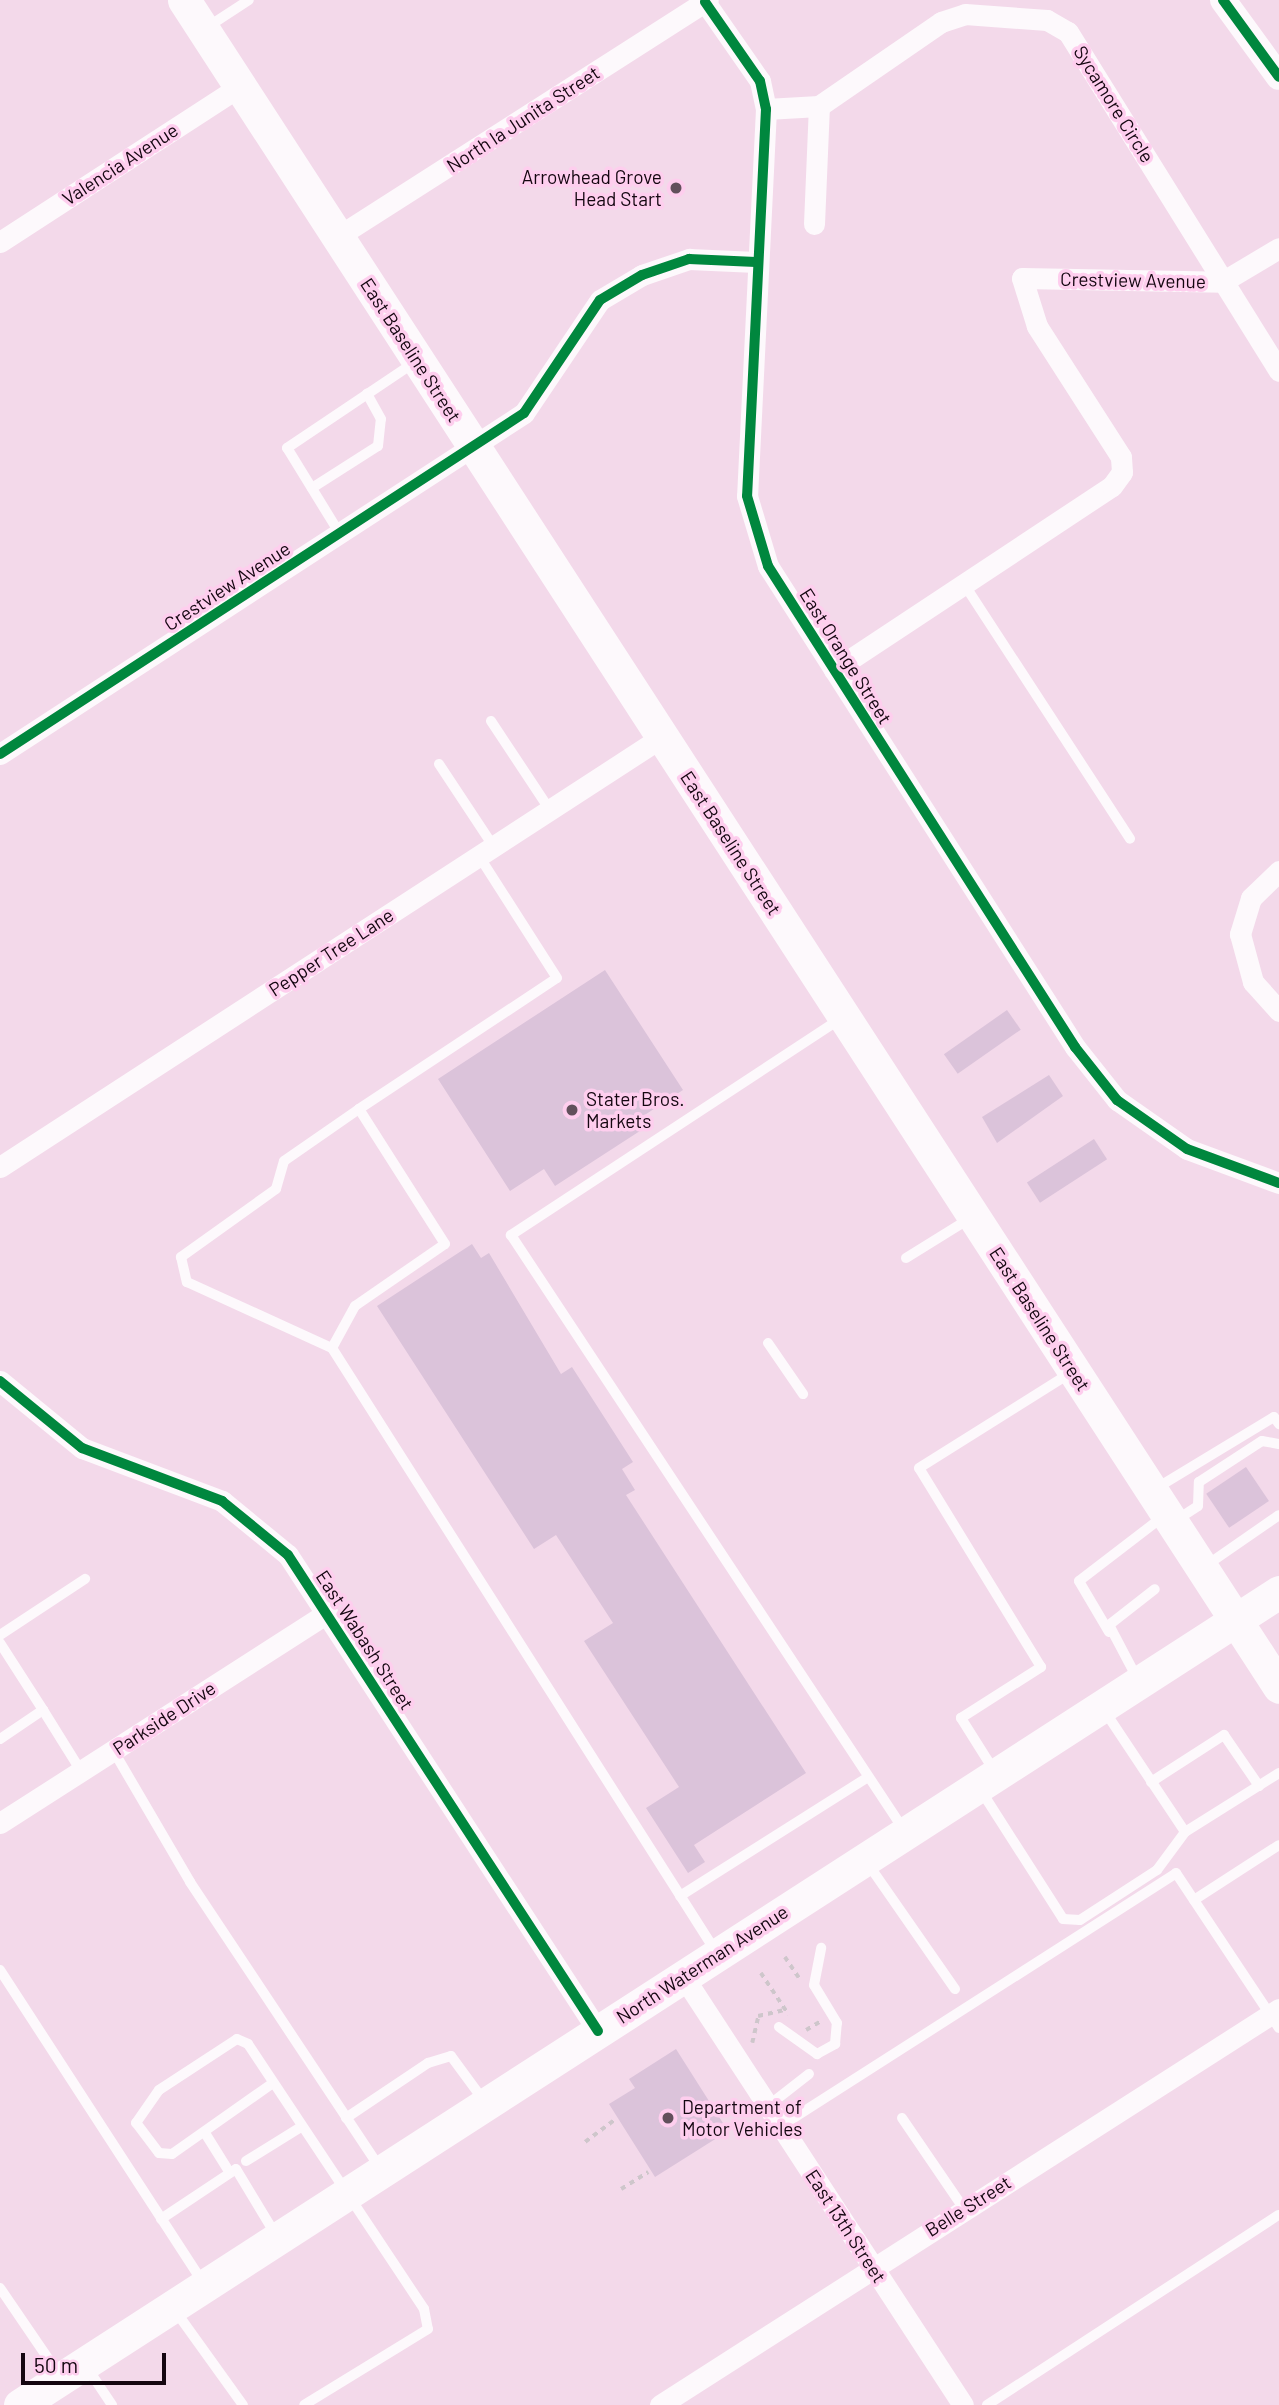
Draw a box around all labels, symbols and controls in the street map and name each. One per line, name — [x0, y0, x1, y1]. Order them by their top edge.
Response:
street label: Sycamore Circle — [1069, 41, 1159, 167]
street label: North la Junita Street — [442, 61, 604, 177]
street label: Valencia Avenue — [58, 118, 182, 210]
place label: Arrowhead Grove Head Start — [522, 166, 662, 210]
marker: Arrowhead Grove Head Start — [668, 180, 684, 196]
street label: Crestview Avenue — [1060, 267, 1206, 293]
street label: East Baseline Street — [356, 274, 466, 426]
street label: Crestview Avenue — [160, 537, 294, 635]
street label: East Orange Street — [795, 584, 897, 728]
street label: East Baseline Street — [676, 767, 786, 919]
street label: Pepper Tree Lane — [264, 903, 398, 1001]
place label: Stater Bros. Markets — [586, 1088, 685, 1132]
marker: Stater Bros. Markets — [564, 1102, 580, 1118]
street label: East Baseline Street — [985, 1243, 1095, 1395]
street label: East Wabash Street — [311, 1566, 419, 1714]
street label: Parkside Drive — [108, 1676, 220, 1760]
street label: North Waterman Avenue — [612, 1900, 792, 2028]
place label: Department of Motor Vehicles — [682, 2096, 802, 2140]
marker: Department of Motor Vehicles — [660, 2110, 676, 2126]
street label: East 13th Street — [801, 2165, 891, 2287]
street label: Belle Street — [921, 2171, 1015, 2241]
scale bar — [24, 2338, 170, 2382]
text: 50 m — [34, 2352, 78, 2377]

